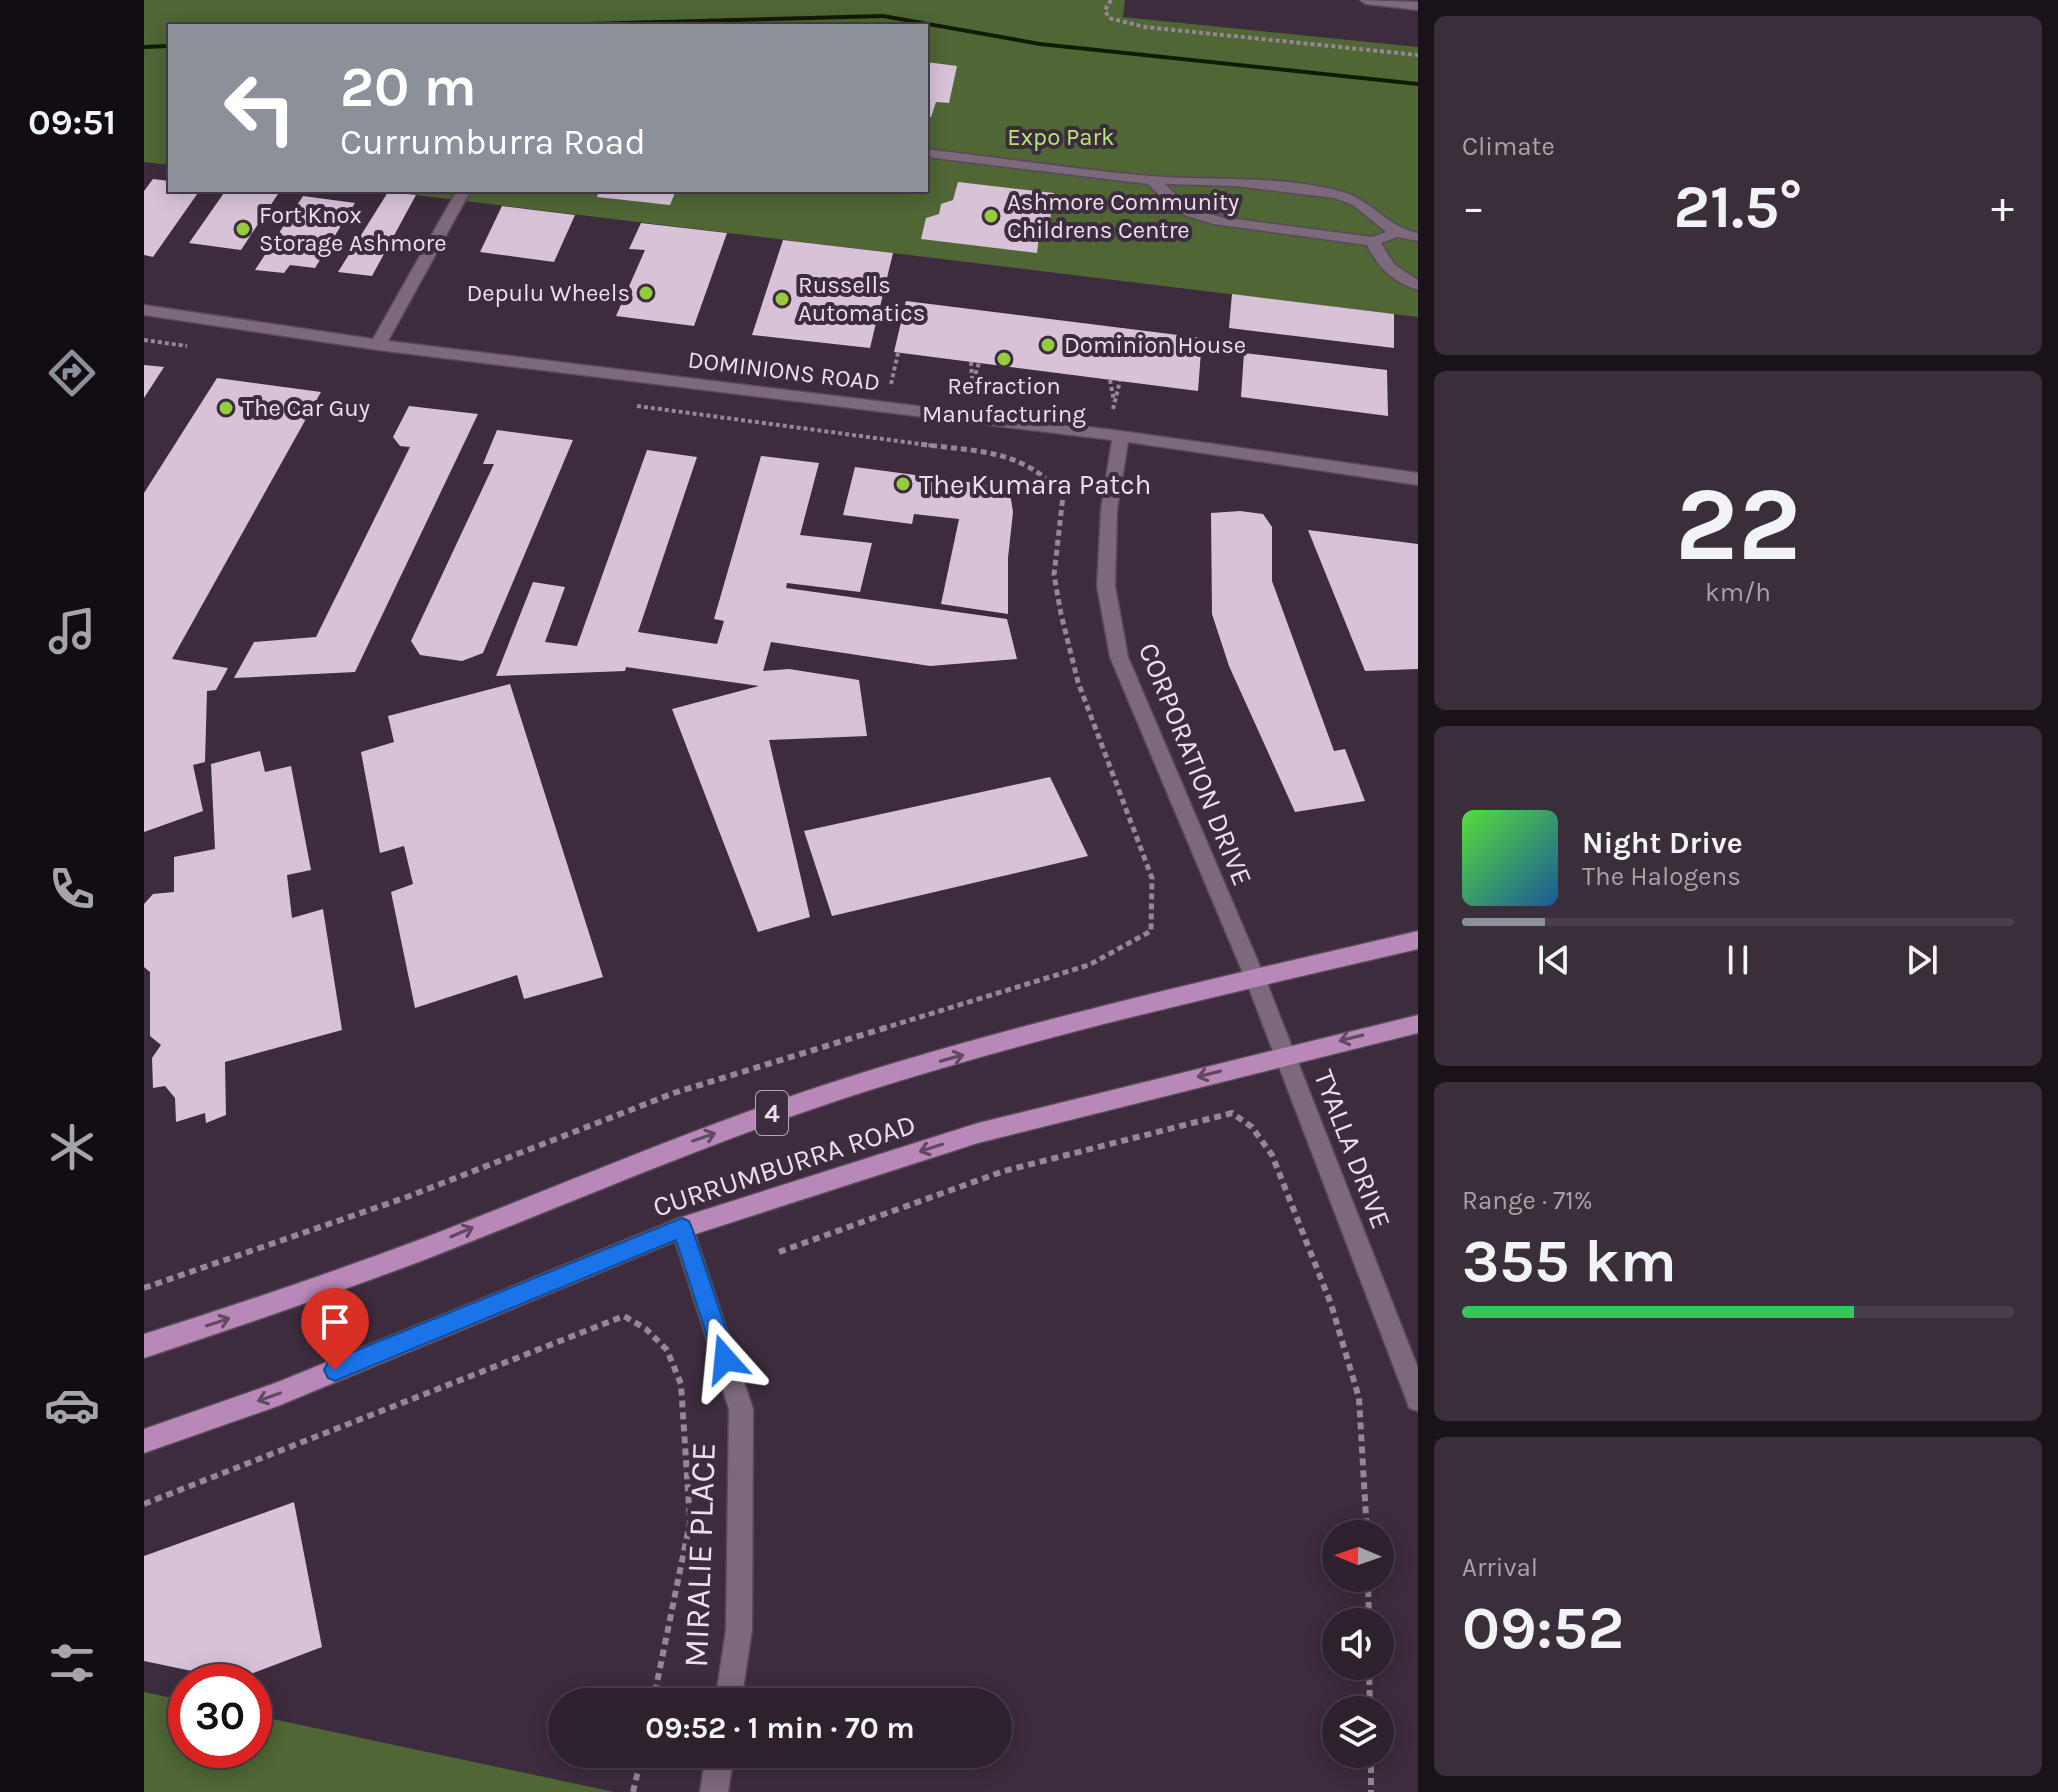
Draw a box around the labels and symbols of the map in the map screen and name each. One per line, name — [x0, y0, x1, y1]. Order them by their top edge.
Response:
park label: Expo Park — [1007, 123, 1115, 151]
place label: Ashmore Community Childrens Centre — [1007, 188, 1239, 244]
place label: Fort Knox Storage Ashmore — [259, 201, 447, 257]
marker: Ashmore Community Childrens Centre — [982, 207, 1000, 225]
marker: Fort Knox Storage Ashmore — [234, 220, 252, 238]
place label: Russells Automatics — [798, 271, 925, 327]
place label: Depulu Wheels — [466, 279, 630, 307]
marker: Depulu Wheels — [637, 284, 655, 302]
marker: Russells Automatics — [773, 290, 791, 308]
place label: Dominion House — [1064, 331, 1246, 359]
marker: Dominion House — [1039, 336, 1057, 354]
street label: DOMINIONS ROAD — [686, 345, 882, 397]
marker: Refraction Manufacturing — [995, 350, 1013, 368]
place label: Refraction Manufacturing — [922, 372, 1086, 428]
place label: The Car Guy — [242, 394, 370, 422]
marker: The Car Guy — [217, 399, 235, 417]
place label: The Kumara Patch — [919, 468, 1151, 501]
marker: The Kumara Patch — [894, 475, 912, 493]
street label: CORPORATION DRIVE — [1132, 638, 1259, 890]
one-way arrow — [1339, 1032, 1364, 1047]
one-way arrow — [938, 1050, 964, 1065]
street label: TYALLA DRIVE — [1307, 1065, 1398, 1233]
one-way arrow — [1197, 1067, 1222, 1082]
road number: 4 — [756, 1091, 788, 1135]
street label: CURRUMBURRA ROAD — [649, 1107, 920, 1224]
one-way arrow — [691, 1129, 716, 1144]
one-way arrow — [919, 1142, 944, 1156]
one-way arrow — [449, 1224, 474, 1239]
pin — [301, 1288, 369, 1370]
one-way arrow — [206, 1314, 231, 1329]
position arrow — [683, 1317, 767, 1401]
one-way arrow — [256, 1390, 281, 1405]
street label: MIRALIE PLACE — [676, 1442, 724, 1668]
north arrow — [1322, 1520, 1394, 1592]
speed limit sign: 30 — [168, 1664, 272, 1768]

